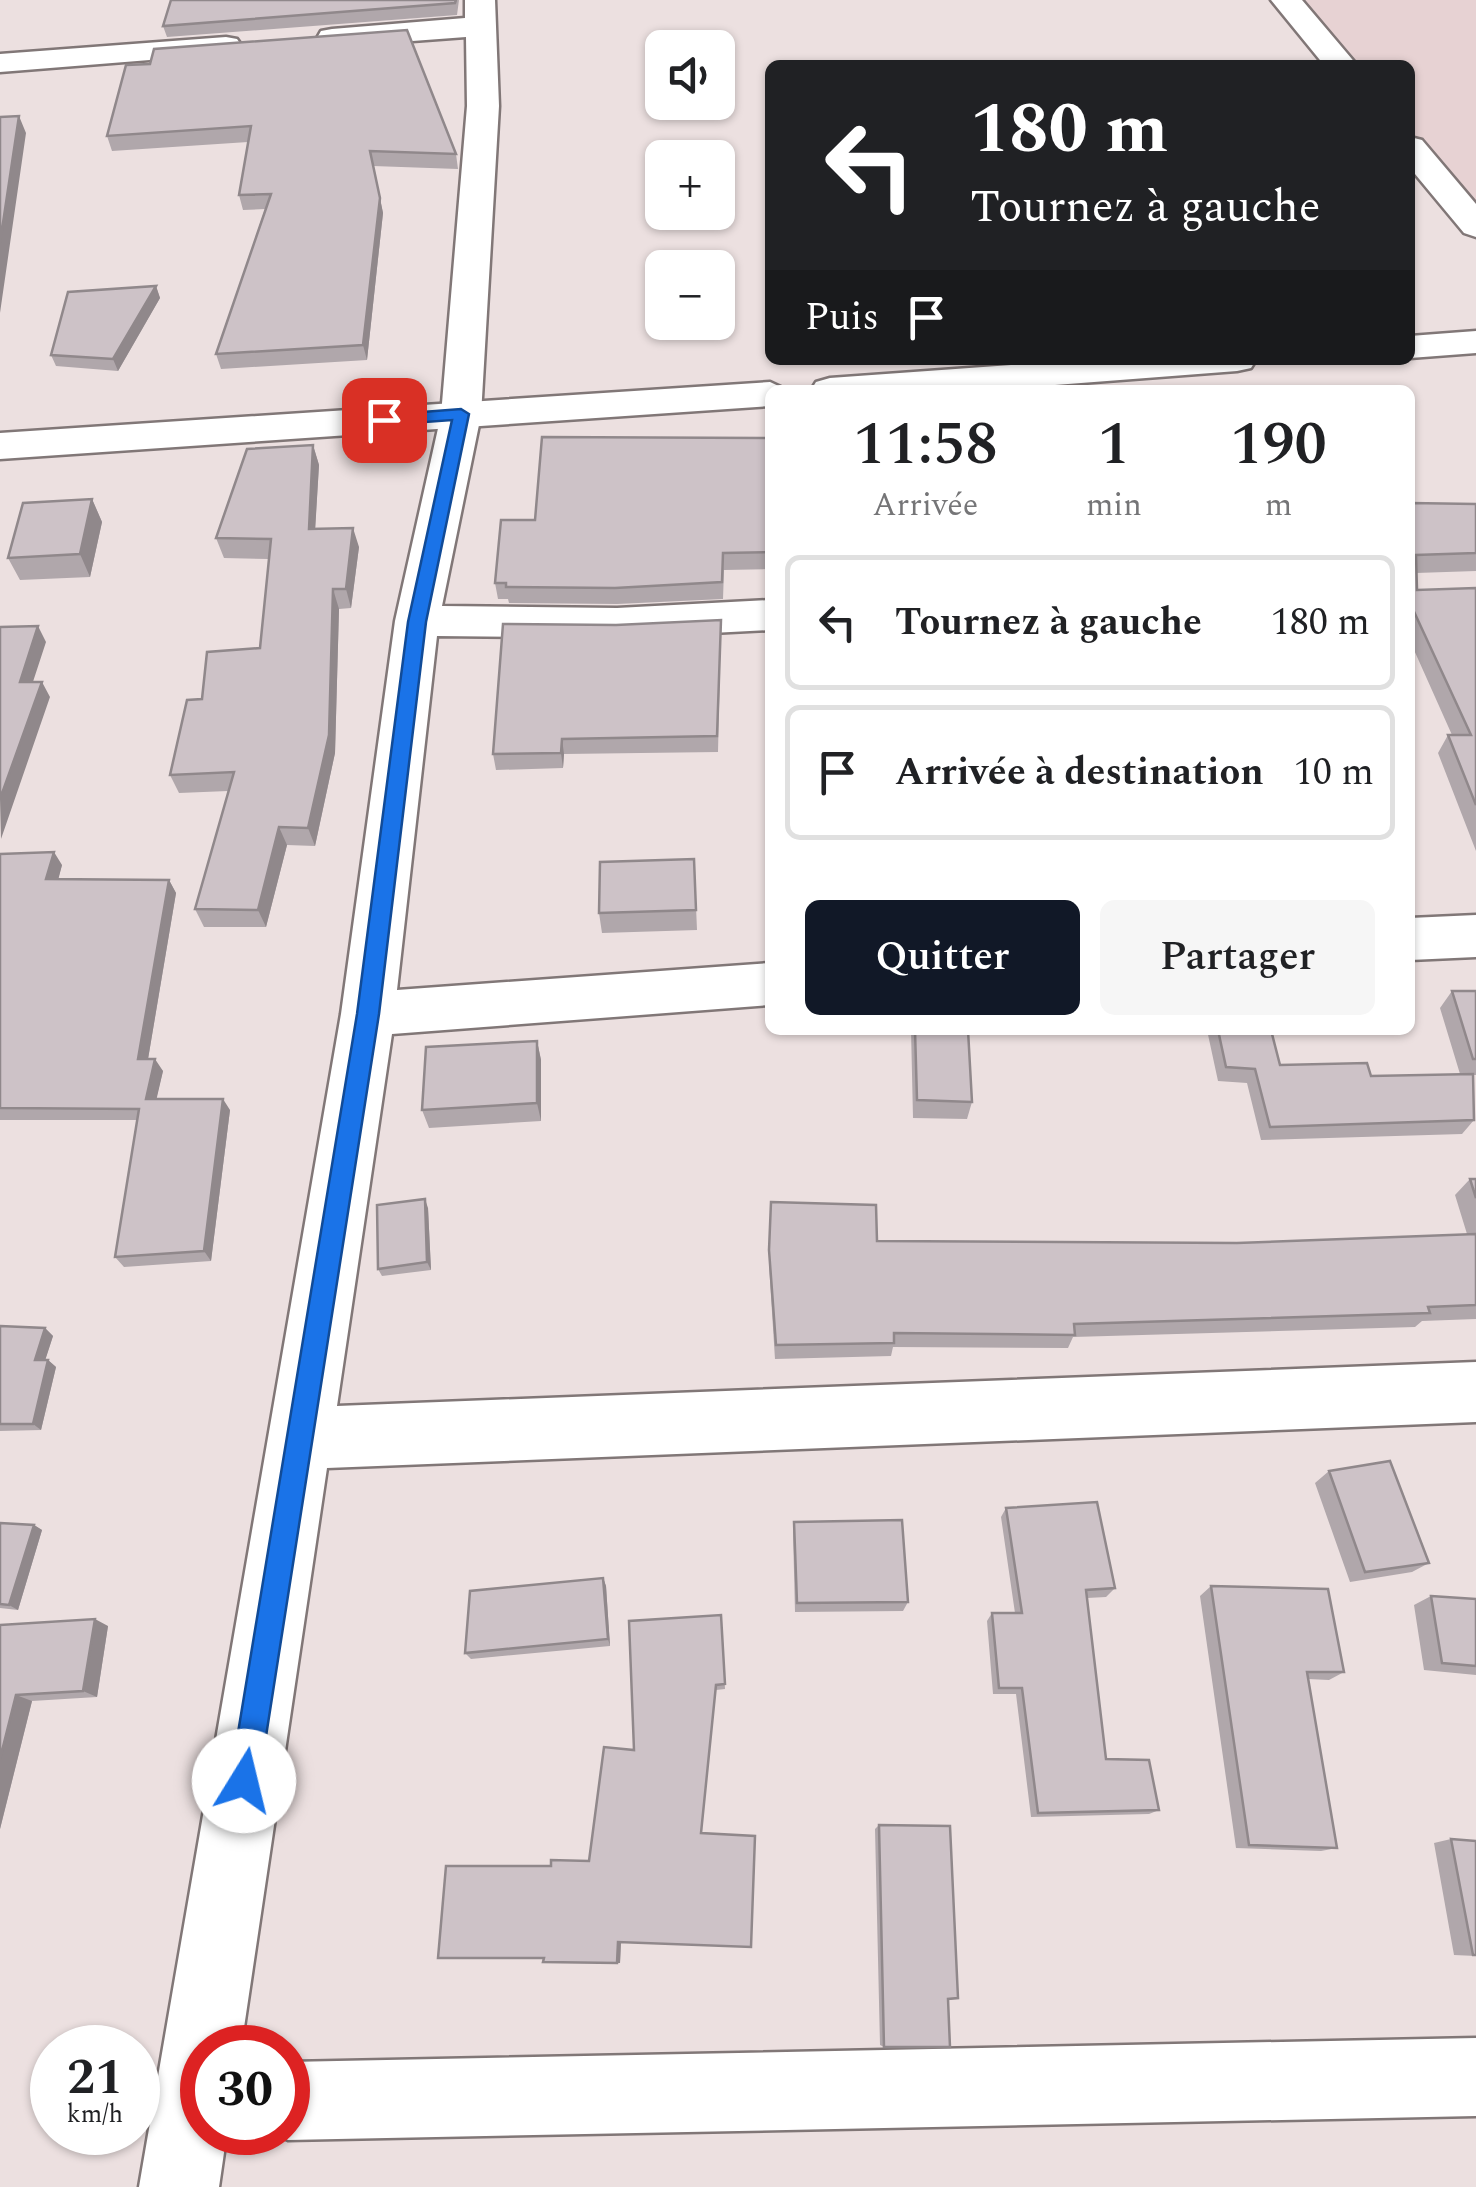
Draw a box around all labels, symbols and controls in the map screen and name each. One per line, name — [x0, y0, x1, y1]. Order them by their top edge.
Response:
map controls — [645, 30, 735, 340]
button: sound — [645, 30, 735, 120]
text: 180 m — [970, 77, 1168, 183]
icon: left — [805, 100, 935, 230]
button: + — [645, 140, 735, 230]
text: Tournez à gauche — [970, 173, 1321, 242]
button: − — [645, 250, 735, 340]
text: Puis — [805, 289, 879, 347]
icon: arrive — [899, 290, 954, 345]
pin — [342, 378, 427, 463]
icon: arrive — [357, 393, 412, 448]
text: 11:58 — [853, 399, 998, 491]
text: 1 — [1098, 399, 1130, 491]
text: 190 — [1230, 399, 1327, 491]
text: Arrivée — [873, 481, 978, 530]
text: min — [1086, 481, 1142, 530]
text: m — [1265, 481, 1292, 530]
text: Tournez à gauche — [895, 594, 1202, 652]
text: 180 m — [1271, 594, 1370, 652]
icon: left — [810, 595, 865, 650]
text: Arrivée à destination — [895, 744, 1264, 802]
text: 10 m — [1294, 744, 1374, 802]
icon: arrive — [810, 745, 865, 800]
button: Quitter — [805, 900, 1080, 1015]
button: Partager — [1100, 900, 1375, 1015]
position arrow — [192, 1729, 296, 1833]
speed limit sign: 30 — [180, 2025, 310, 2155]
text: 21 — [67, 2040, 123, 2116]
text: km/h — [67, 2096, 123, 2134]

